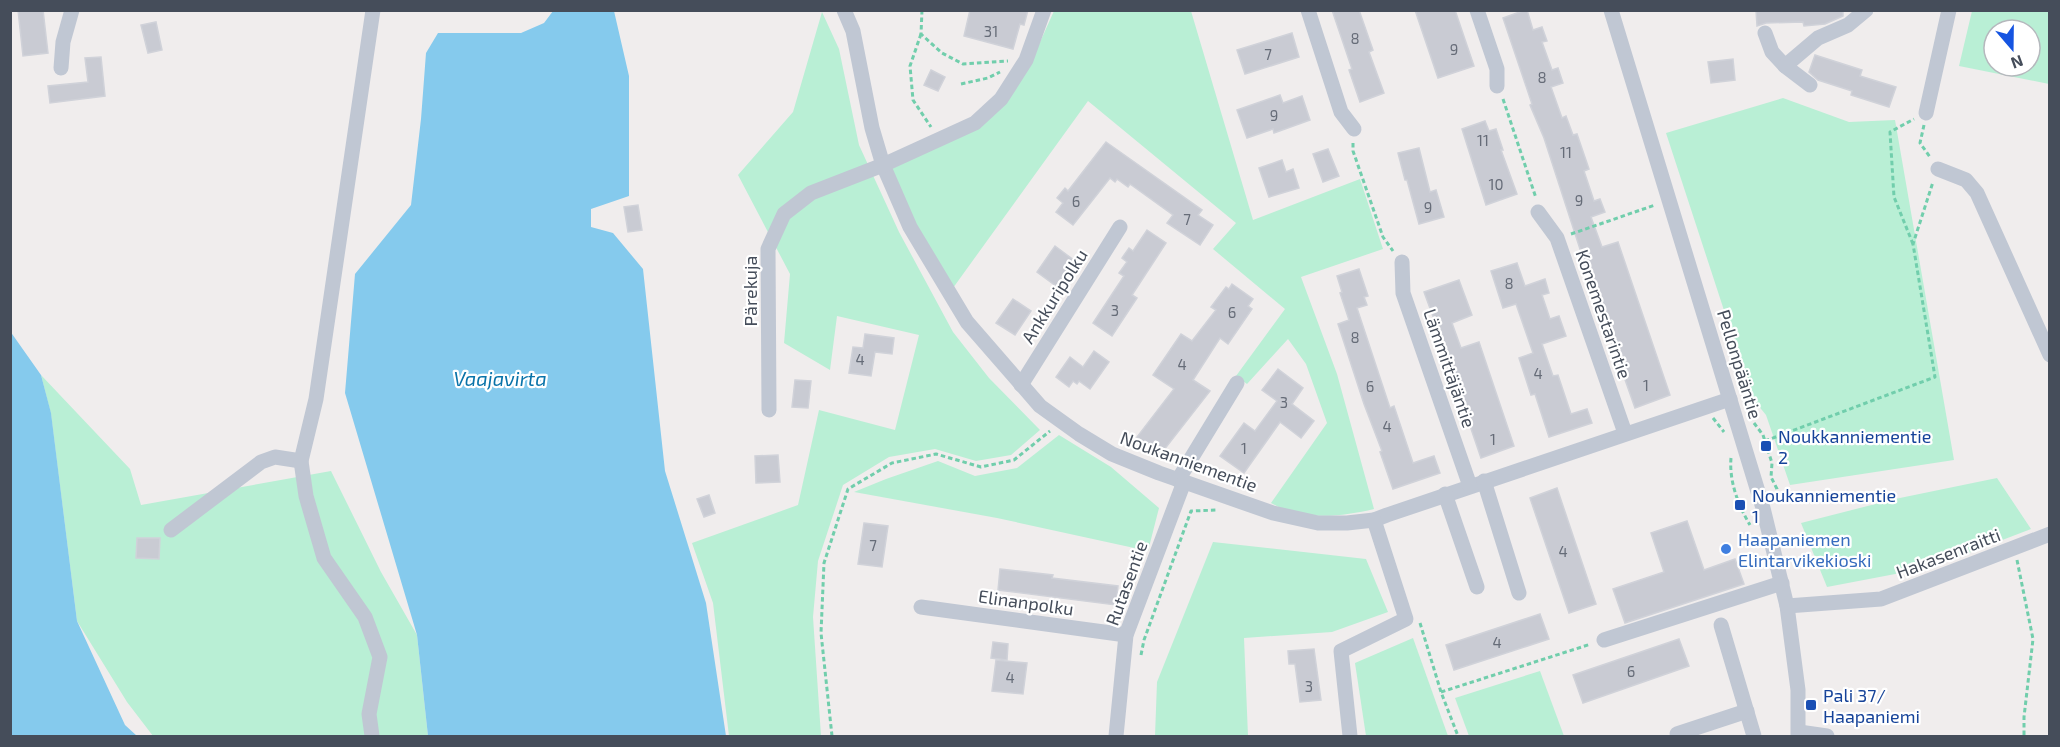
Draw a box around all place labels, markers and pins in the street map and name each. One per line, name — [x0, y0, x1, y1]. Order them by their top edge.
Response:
place label: Noukkanniementie 2 — [1778, 425, 1931, 468]
marker: Noukkanniementie 2 — [1759, 439, 1773, 453]
place label: Noukanniementie 1 — [1752, 484, 1896, 527]
marker: Noukanniementie 1 — [1733, 498, 1747, 512]
place label: Haapaniemen Elintarvikekioski — [1738, 528, 1872, 571]
marker: Haapaniemen Elintarvikekioski — [1719, 542, 1733, 556]
place label: Pali 37/ Haapaniemi — [1823, 684, 1920, 727]
marker: Pali 37/ Haapaniemi — [1804, 698, 1818, 712]

